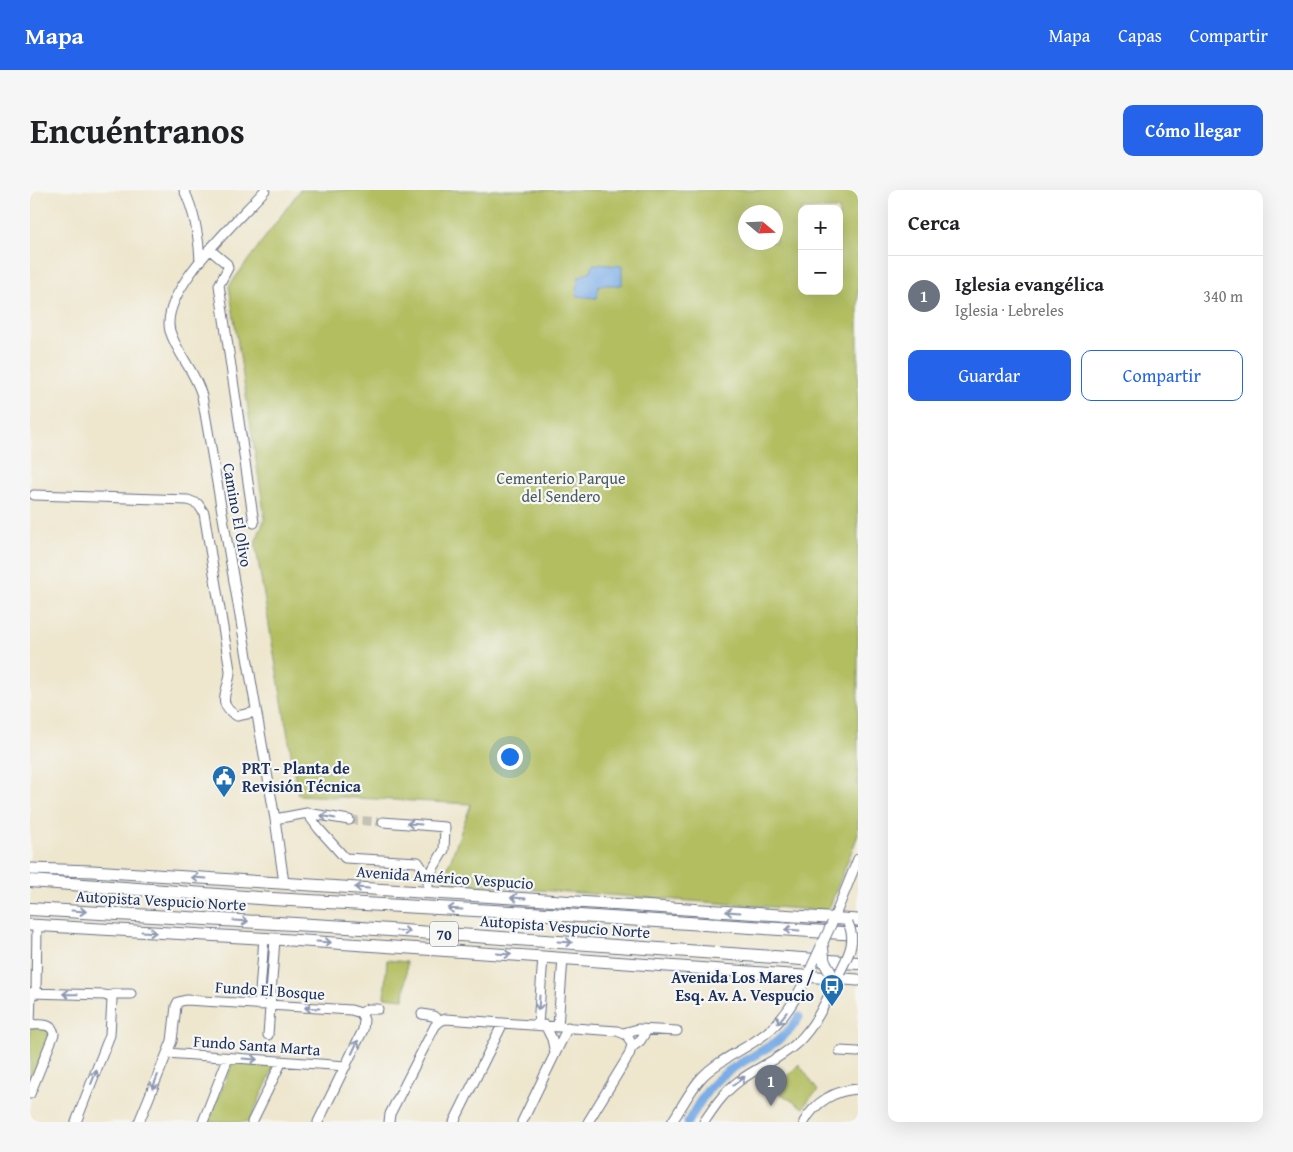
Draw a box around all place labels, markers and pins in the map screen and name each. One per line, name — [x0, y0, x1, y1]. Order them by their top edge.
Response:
place label: PRT - Planta de Revisión Técnica — [242, 756, 362, 798]
public building icon: PRT - Planta de Revisión Técnica — [211, 764, 237, 798]
place label: Avenida Los Mares / Esq. Av. A. Vespucio — [671, 965, 814, 1007]
bus stop icon: Avenida Los Mares / Esq. Av. A. Vespucio — [819, 973, 845, 1007]
pin: 1 — [755, 1065, 787, 1106]

